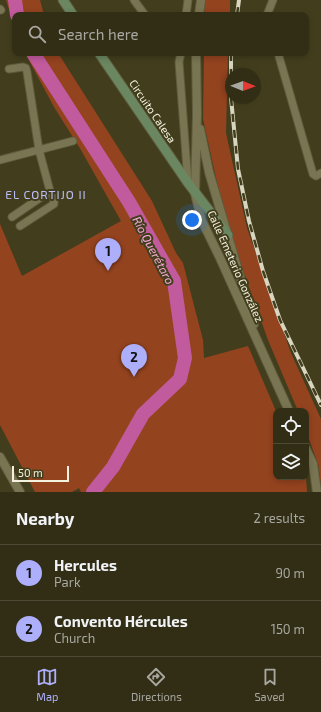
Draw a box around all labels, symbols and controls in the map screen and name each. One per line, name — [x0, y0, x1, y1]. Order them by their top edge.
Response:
search box — [12, 12, 309, 56]
icon: search — [26, 23, 48, 45]
text: Search here — [58, 25, 139, 43]
north arrow — [225, 68, 261, 104]
street label: Circuito Calesa — [127, 77, 179, 145]
district label: EL CORTIJO II — [5, 187, 87, 201]
street label: Calle Emeterio González — [205, 208, 267, 324]
your location — [182, 210, 202, 230]
water label: Río Querétaro — [129, 214, 178, 287]
pin: 1 — [95, 238, 121, 271]
pin: 2 — [121, 344, 147, 377]
map controls — [273, 408, 309, 480]
button: locate — [273, 408, 309, 444]
button: layers — [273, 444, 309, 480]
scale bar — [12, 464, 69, 483]
text: 50 m — [18, 466, 43, 479]
text: Nearby — [16, 508, 74, 528]
text: 2 results — [253, 510, 305, 526]
text: Hercules — [54, 556, 117, 574]
text: 1 — [26, 565, 32, 581]
text: 90 m — [275, 565, 305, 581]
text: Park — [54, 574, 81, 590]
text: Convento Hércules — [54, 612, 188, 630]
text: 2 — [25, 621, 33, 637]
text: 150 m — [271, 621, 305, 637]
text: Church — [54, 630, 95, 646]
tab: Map — [36, 666, 58, 703]
tab: Directions — [131, 666, 182, 703]
tab: Saved — [254, 666, 285, 703]

